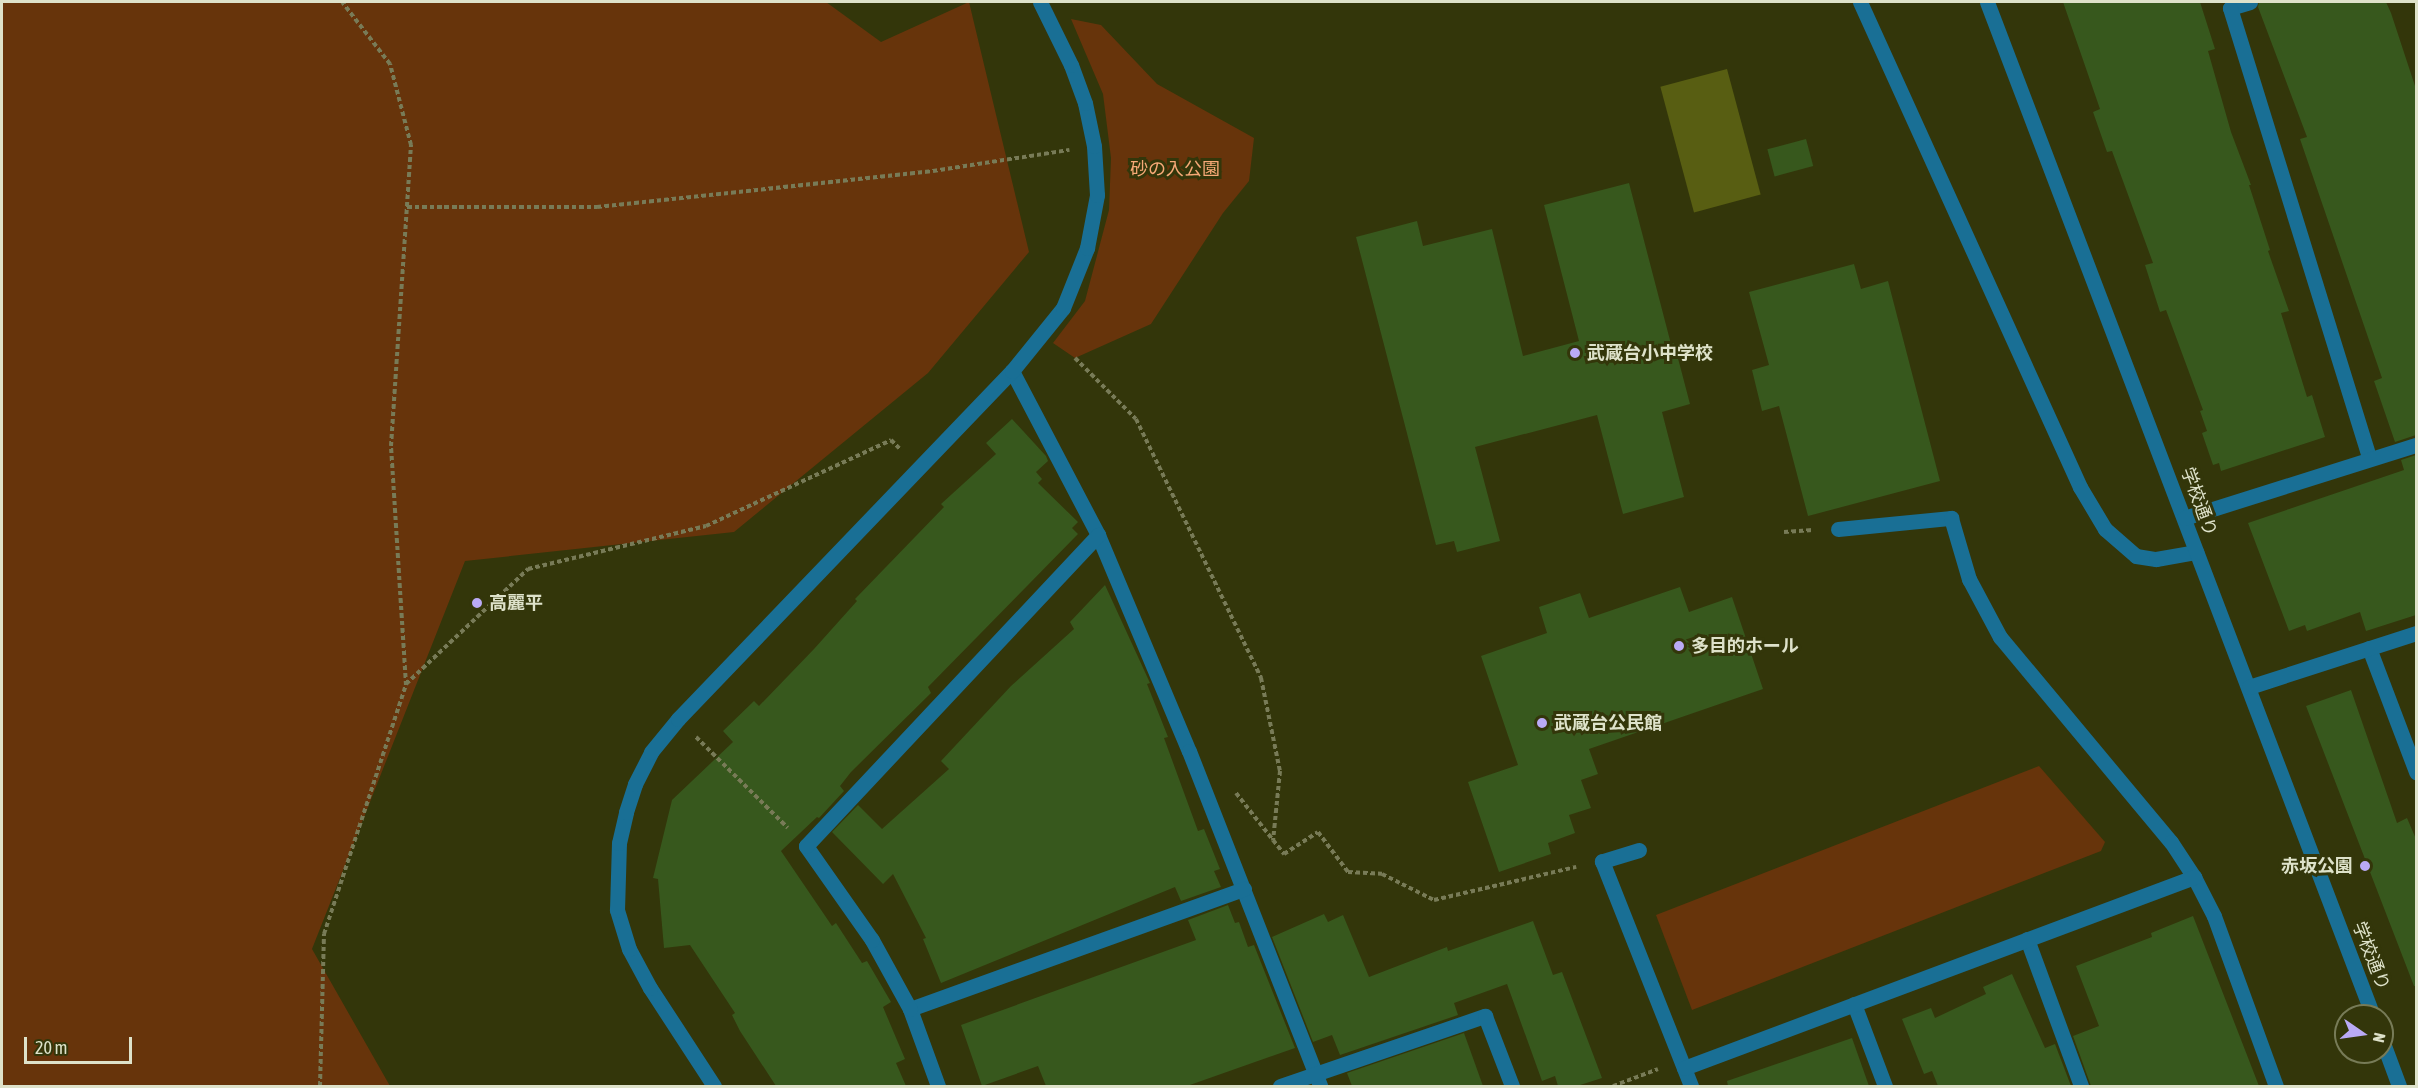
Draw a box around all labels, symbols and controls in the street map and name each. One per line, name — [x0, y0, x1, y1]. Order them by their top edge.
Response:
park label: 砂の入公園 — [1130, 158, 1220, 180]
place label: 武蔵台小中学校 — [1587, 342, 1713, 364]
marker: 武蔵台小中学校 — [1568, 346, 1582, 360]
street label: 学校通り — [2177, 464, 2221, 540]
place label: 高麗平 — [489, 592, 543, 614]
marker: 高麗平 — [470, 596, 484, 610]
place label: 多目的ホール — [1691, 635, 1799, 657]
marker: 多目的ホール — [1672, 639, 1686, 653]
place label: 武蔵台公民館 — [1554, 712, 1662, 734]
marker: 武蔵台公民館 — [1535, 716, 1549, 730]
place label: 赤坂公園 — [2281, 855, 2353, 877]
marker: 赤坂公園 — [2358, 859, 2372, 873]
street label: 学校通り — [2348, 919, 2394, 993]
north arrow — [2334, 1004, 2394, 1064]
scale bar — [27, 1025, 135, 1063]
text: N — [2370, 1031, 2389, 1044]
text: 20 m — [35, 1037, 67, 1058]

